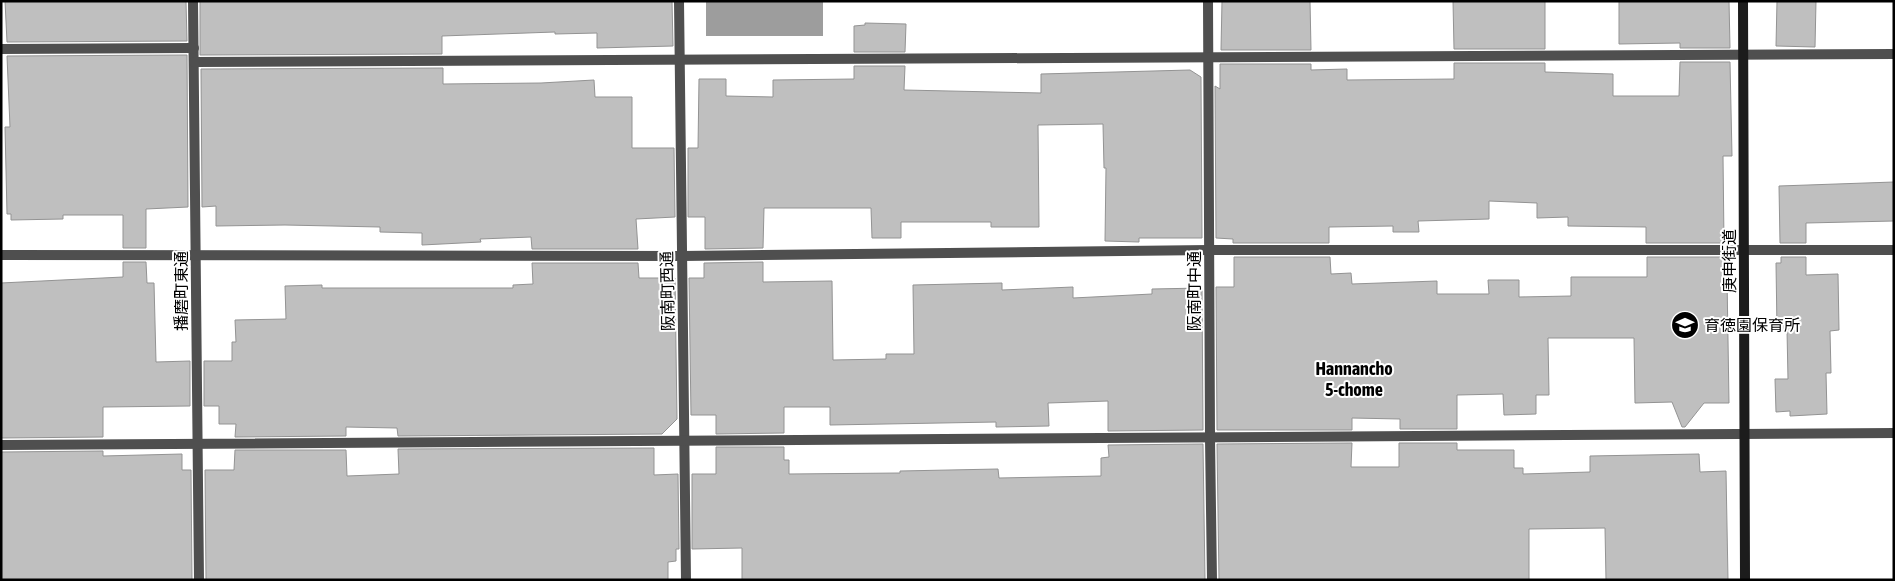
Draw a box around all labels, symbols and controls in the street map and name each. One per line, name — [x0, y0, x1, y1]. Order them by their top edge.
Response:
street label: 庚申街道 — [1720, 229, 1738, 293]
street label: 播磨町東通 — [172, 251, 190, 331]
street label: 阪南町西通 — [657, 251, 677, 331]
street label: 阪南町中通 — [1185, 251, 1203, 331]
school or university icon: 育徳園保育所 — [1670, 310, 1700, 340]
place label: 育徳園保育所 — [1704, 316, 1800, 334]
district label: Hannancho 5-chome — [1315, 358, 1393, 400]

